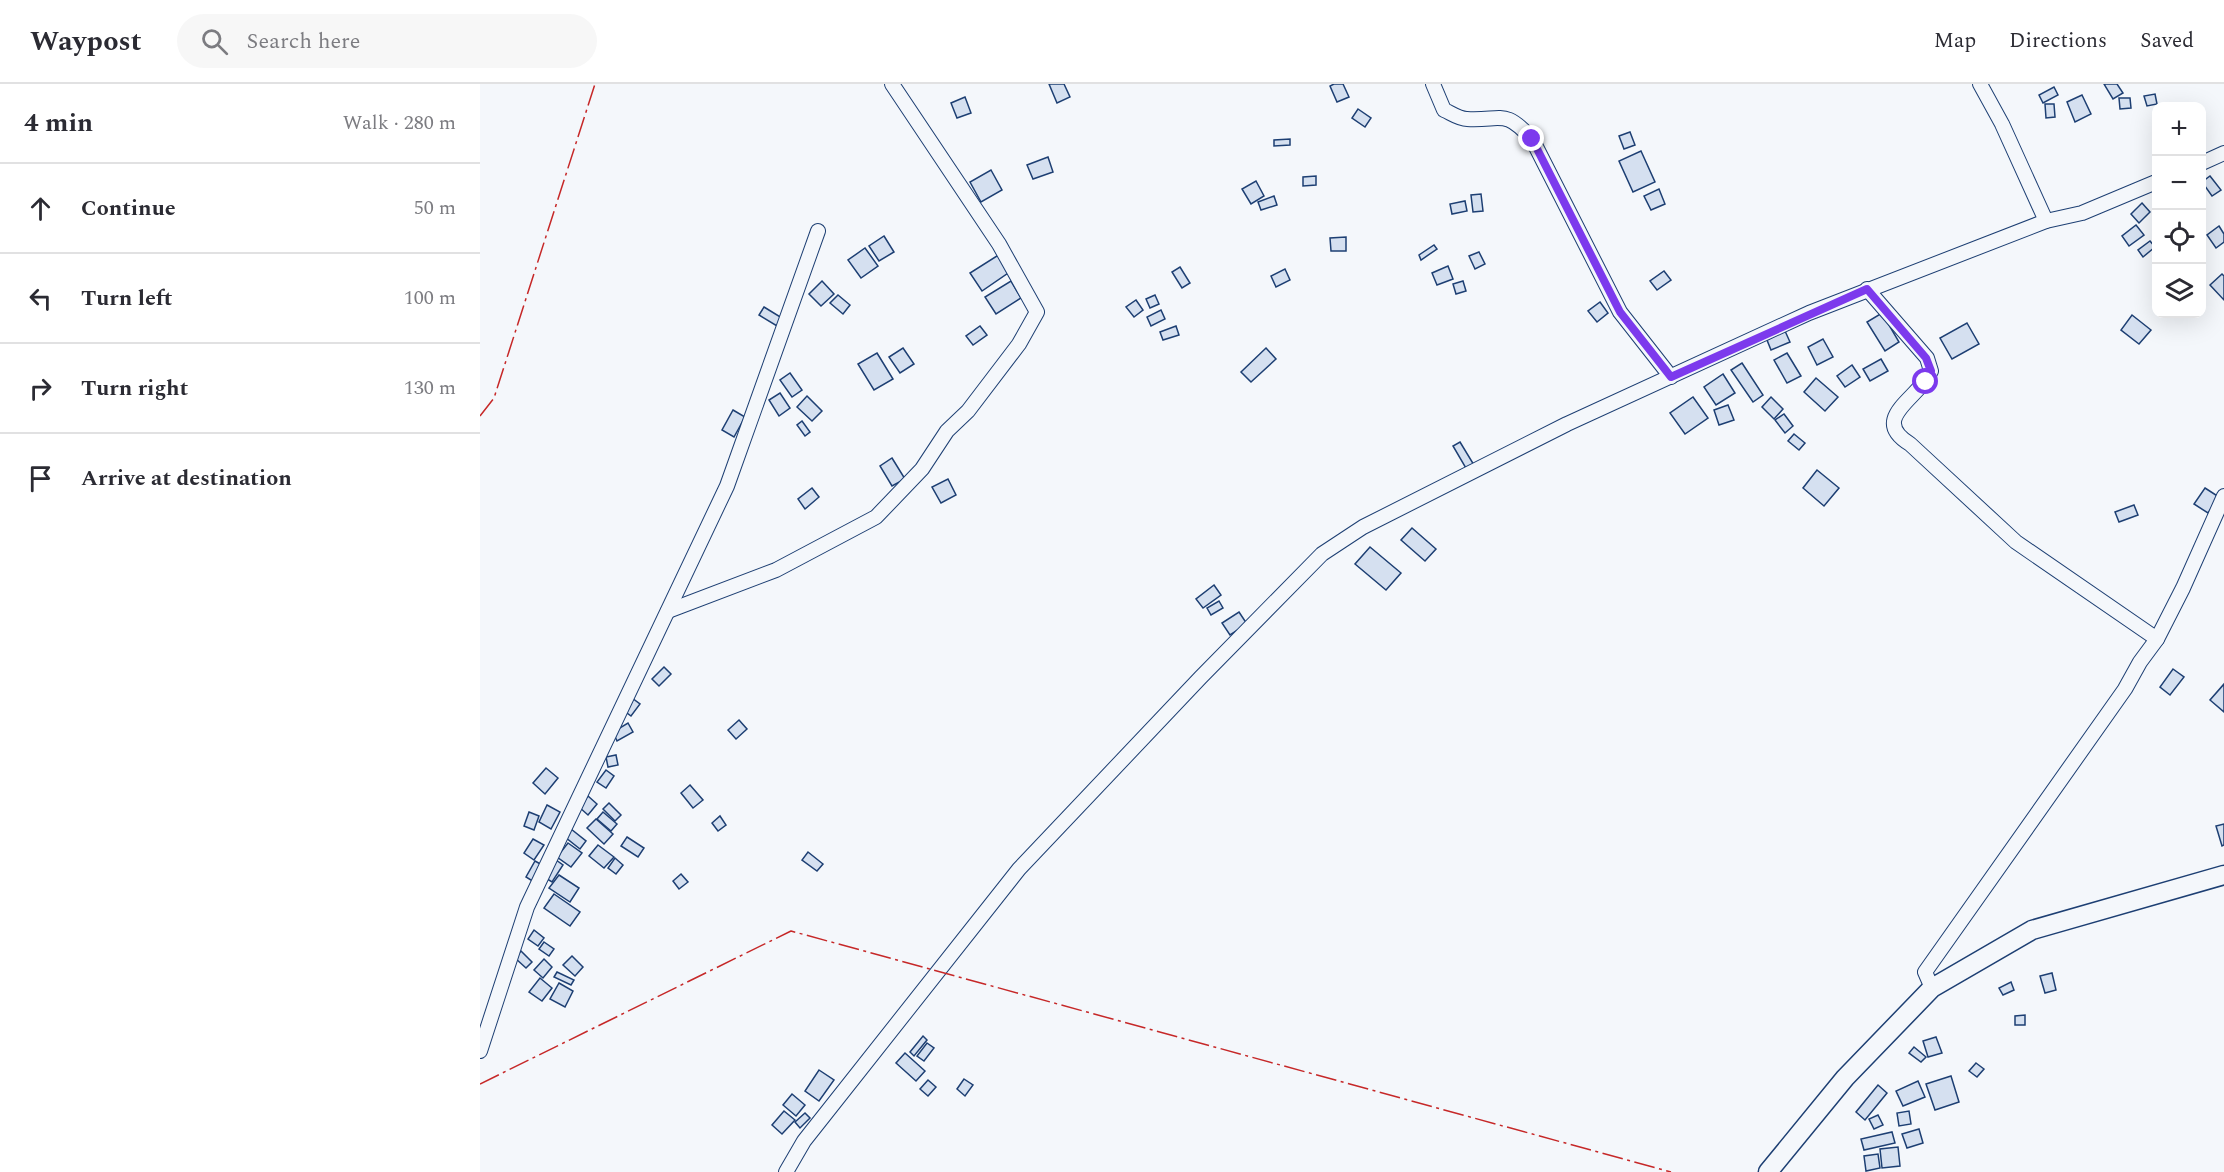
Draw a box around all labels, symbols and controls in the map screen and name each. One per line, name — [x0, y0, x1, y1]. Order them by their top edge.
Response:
search box — [177, 14, 597, 68]
text: Waypost — [30, 20, 141, 63]
icon: search — [198, 25, 231, 58]
text: Search here — [246, 25, 361, 58]
text: Map — [1934, 25, 1976, 57]
text: Directions — [2009, 25, 2107, 57]
text: Saved — [2140, 25, 2194, 57]
map controls — [2152, 102, 2206, 318]
button: + — [2152, 102, 2206, 156]
text: 4 min — [24, 103, 93, 143]
text: Walk · 280 m — [343, 108, 456, 138]
route end — [1518, 125, 1544, 151]
button: − — [2152, 156, 2206, 210]
icon: ahead — [24, 192, 57, 225]
text: Continue — [81, 192, 176, 225]
text: 50 m — [414, 193, 456, 223]
button: locate — [2152, 210, 2206, 264]
button: layers — [2152, 264, 2206, 318]
icon: left — [24, 282, 57, 315]
text: Turn left — [81, 282, 173, 315]
text: 100 m — [404, 283, 456, 313]
route start — [1912, 368, 1938, 394]
icon: right — [24, 372, 57, 405]
text: Turn right — [81, 372, 188, 405]
text: 130 m — [404, 373, 456, 403]
icon: arrive — [24, 462, 57, 495]
text: Arrive at destination — [81, 462, 292, 495]

